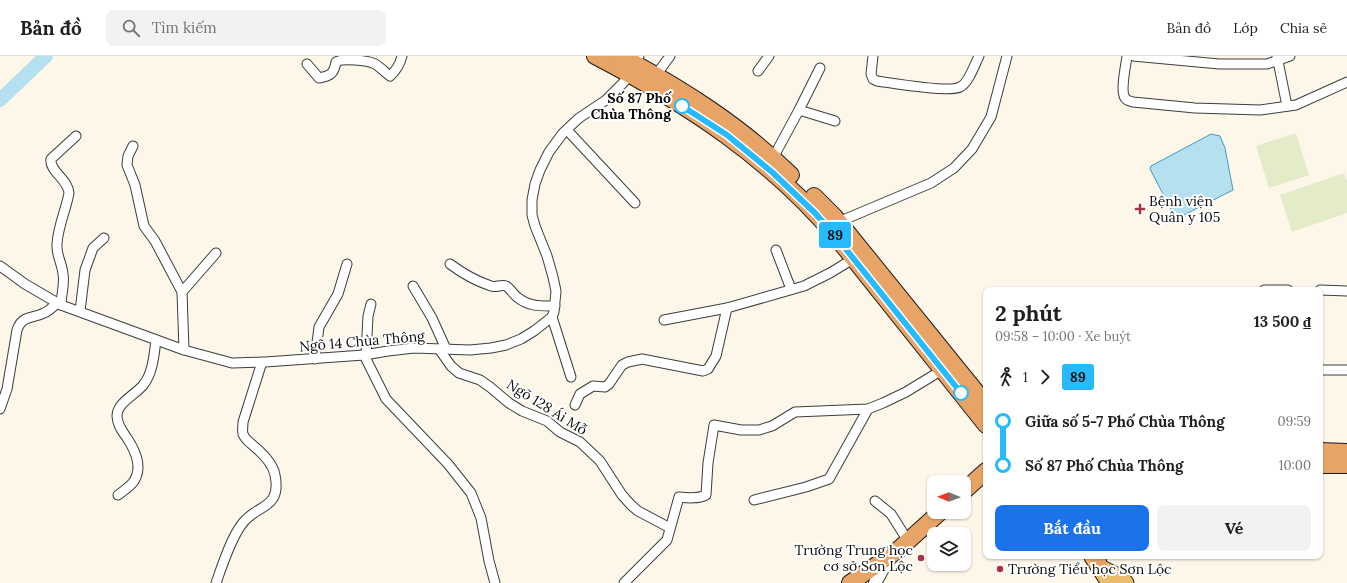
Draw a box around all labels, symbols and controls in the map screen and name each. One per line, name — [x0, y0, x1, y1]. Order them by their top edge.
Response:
search box — [106, 10, 386, 46]
text: Bản đồ — [20, 16, 82, 40]
icon: search — [120, 17, 142, 39]
text: Tìm kiếm — [152, 18, 217, 37]
text: Bản đồ — [1167, 19, 1211, 37]
text: Lớp — [1233, 19, 1258, 37]
text: Chia sẻ — [1280, 19, 1327, 37]
place label: Số 87 Phố Chùa Thông — [591, 89, 672, 123]
marker: Số 87 Phố Chùa Thông — [674, 98, 690, 114]
place label: Bệnh viện Quân y 105 — [1149, 192, 1220, 226]
marker: Bệnh viện Quân y 105 — [1134, 203, 1146, 215]
line badge: 89 — [817, 222, 853, 248]
text: 89 — [827, 226, 843, 244]
text: 2 phút — [995, 299, 1062, 327]
text: 13 500 ₫ — [1254, 312, 1311, 331]
street label: Ngõ 14 Chùa Thông — [299, 327, 426, 355]
text: 09:58 – 10:00 · Xe buýt — [995, 328, 1131, 345]
icon: walk — [995, 366, 1017, 388]
icon: forward — [1034, 366, 1056, 388]
text: 89 — [1070, 368, 1086, 386]
text: 1 — [1023, 369, 1028, 386]
street label: Ngõ 128 Ái Mỗ — [503, 375, 591, 439]
unlabelled marker — [953, 385, 969, 401]
text: Giữa số 5-7 Phố Chùa Thông — [1025, 412, 1225, 431]
text: 09:59 — [1278, 413, 1311, 430]
text: Số 87 Phố Chùa Thông — [1025, 456, 1183, 475]
text: 10:00 — [1279, 457, 1311, 474]
north arrow — [927, 475, 971, 519]
map controls — [927, 475, 971, 571]
button: Bắt đầu — [995, 505, 1149, 551]
button: Vé — [1157, 505, 1311, 551]
button: layers — [927, 527, 971, 571]
place label: Trường Trung học cơ sở Sơn Lộc — [795, 541, 913, 575]
marker: Trường Trung học cơ sở Sơn Lộc — [916, 553, 926, 563]
place label: Trường Tiểu học Sơn Lộc — [1008, 560, 1172, 578]
marker: Trường Tiểu học Sơn Lộc — [995, 564, 1005, 574]

